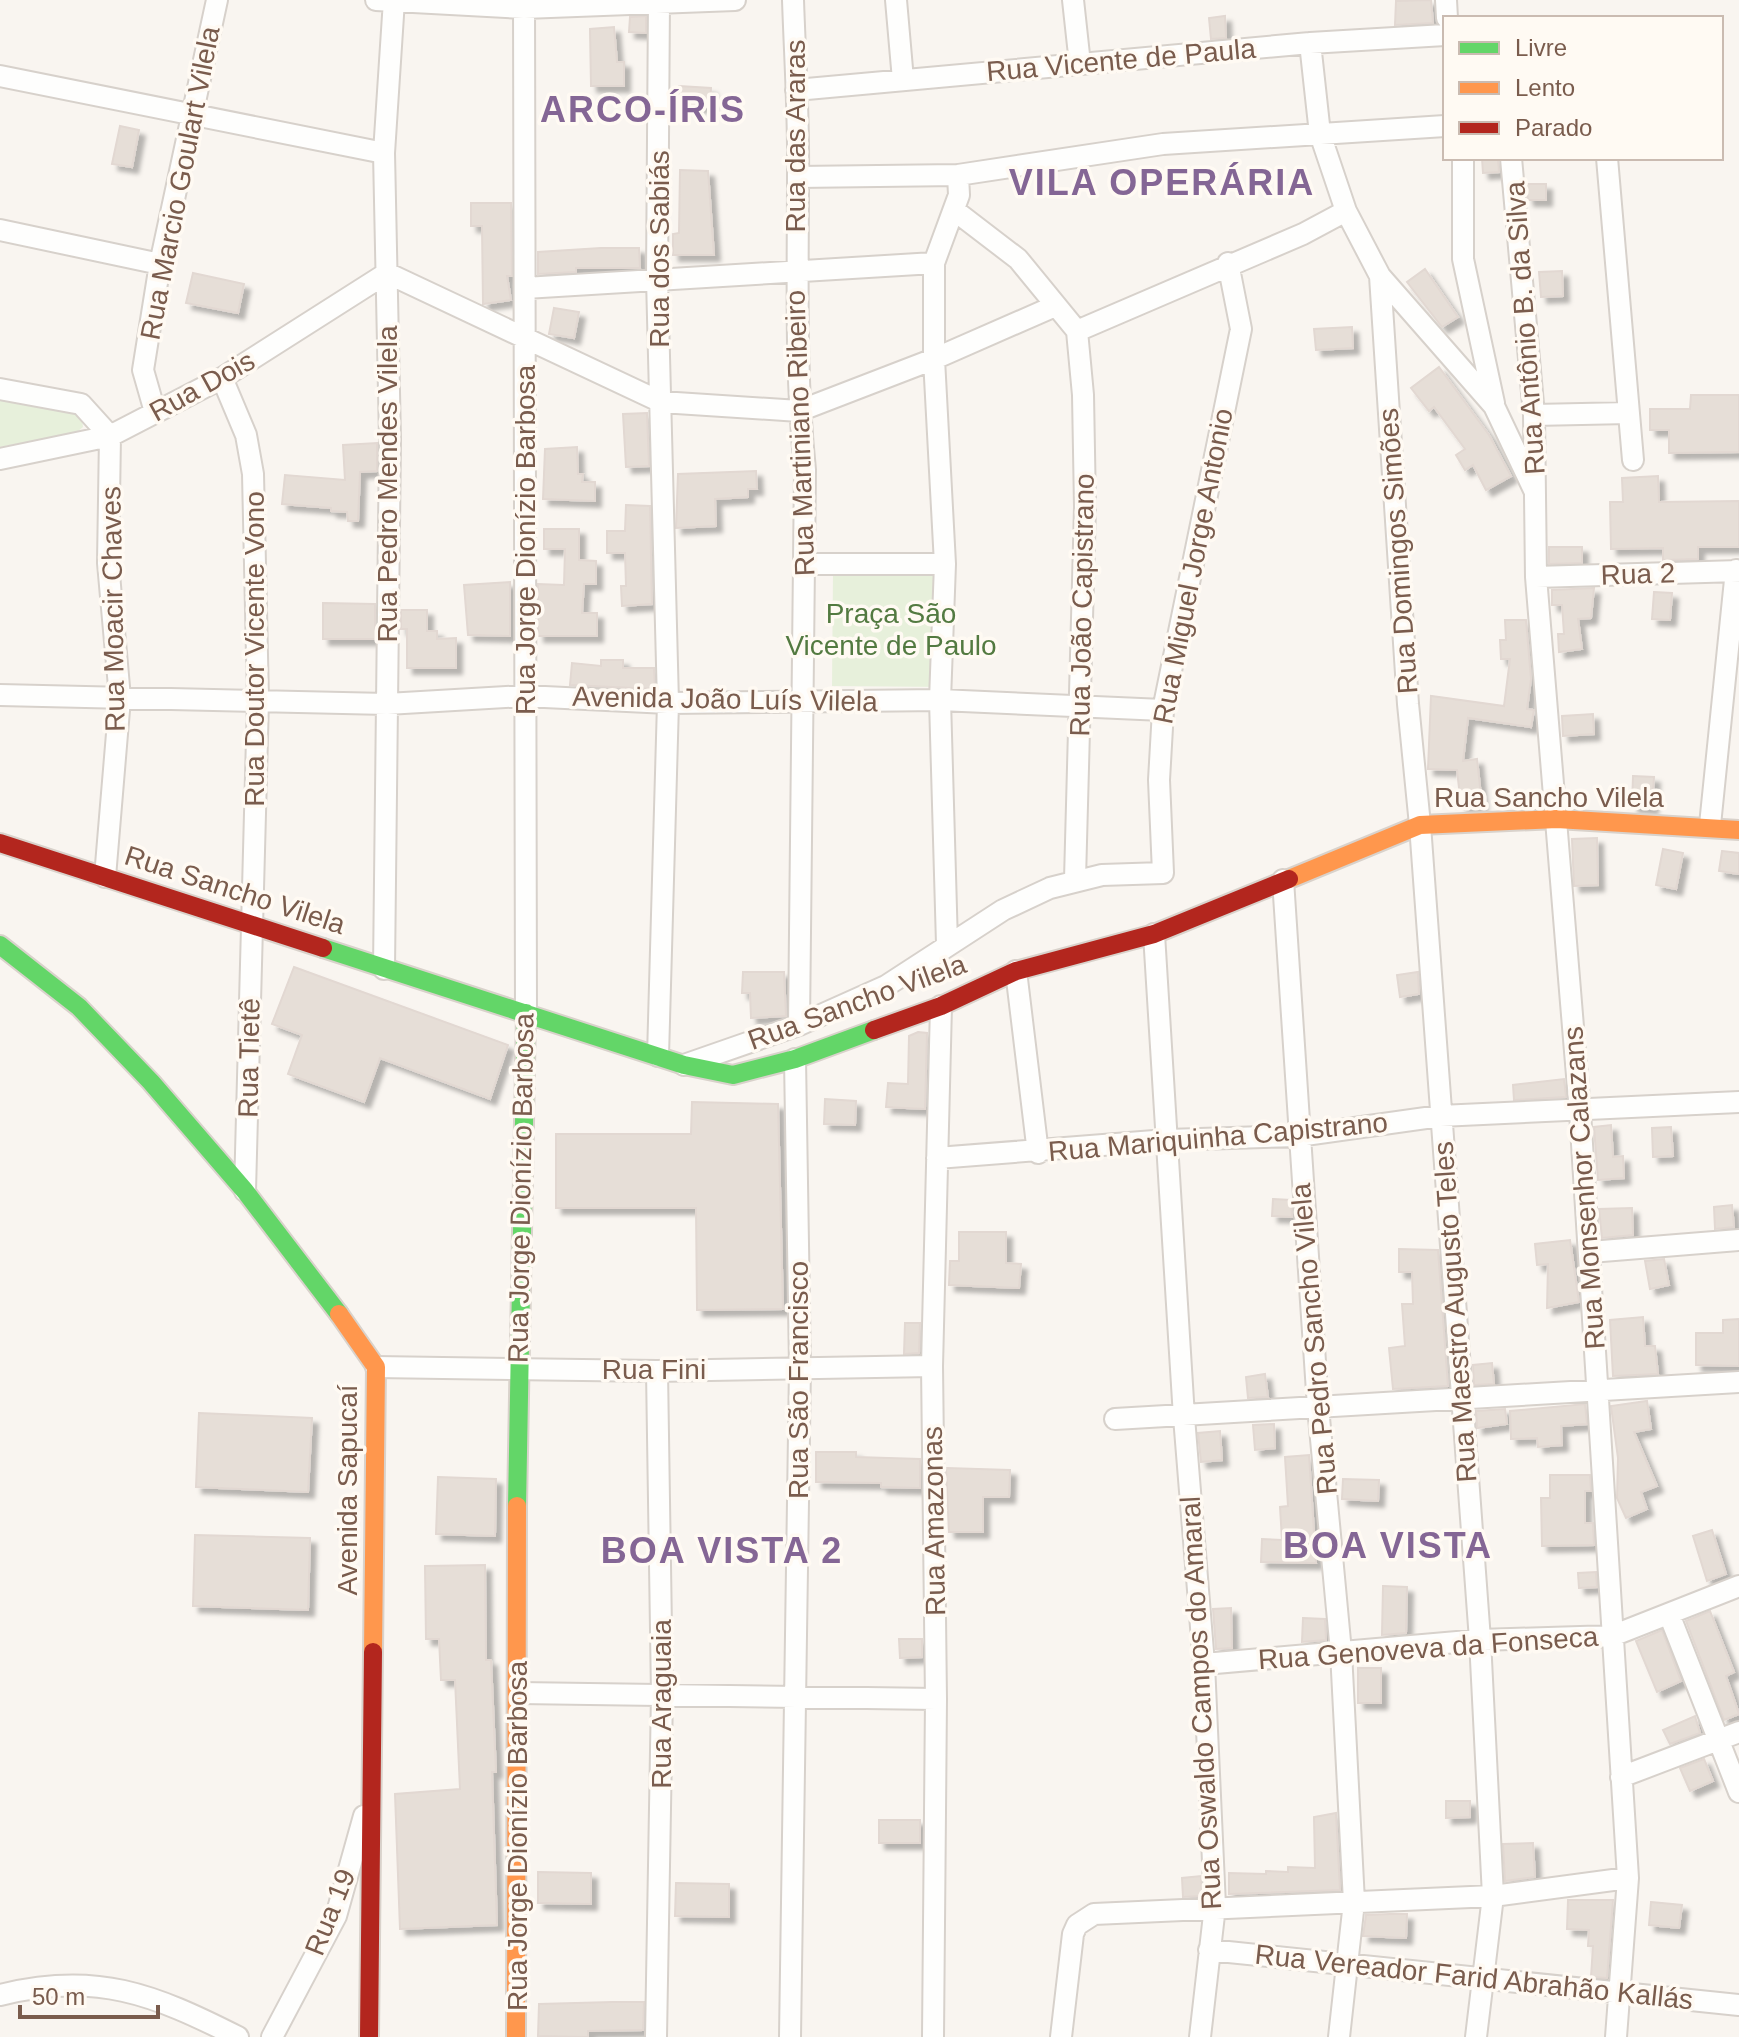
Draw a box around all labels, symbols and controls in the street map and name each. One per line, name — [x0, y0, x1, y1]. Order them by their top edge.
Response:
legend — [1443, 16, 1723, 160]
street label: Rua Marcio Goulart Vilela — [134, 23, 226, 342]
street label: Rua Vicente de Paula — [985, 33, 1257, 87]
text: Livre — [1515, 34, 1567, 61]
street label: Rua das Araras — [780, 40, 811, 233]
text: Lento — [1515, 74, 1575, 101]
district label: ARCO-ÍRIS — [540, 89, 746, 130]
text: Parado — [1515, 114, 1592, 141]
street label: Rua dos Sabiás — [644, 150, 675, 348]
district label: VILA OPERÁRIA — [1009, 162, 1315, 203]
street label: Rua Antônio B. da Silva — [1499, 180, 1551, 476]
street label: Rua Martiniano Ribeiro — [780, 289, 820, 577]
street label: Rua Pedro Mendes Vilela — [372, 325, 403, 643]
street label: Rua Dois — [144, 345, 260, 427]
street label: Rua Jorge Dionízio Barbosa — [510, 364, 541, 715]
street label: Rua Miguel Jorge Antonio — [1147, 406, 1239, 726]
street label: Rua Domingos Simões — [1373, 407, 1423, 695]
street label: Rua João Capistrano — [1064, 473, 1100, 737]
street label: Rua Moacir Chaves — [95, 486, 131, 732]
street label: Rua Doutor Vicente Vono — [239, 491, 270, 807]
street label: Rua 2 — [1600, 557, 1676, 591]
park label: Praça São Vicente de Paulo — [785, 598, 997, 661]
street label: Avenida João Luís Vilela — [572, 681, 878, 717]
street label: Rua Sancho Vilela — [1434, 782, 1664, 813]
street label: Rua Sancho Vilela — [121, 840, 349, 940]
street label: Rua Sancho Vilela — [744, 948, 971, 1056]
street label: Rua Tietê — [232, 998, 266, 1118]
street label: Rua Jorge Dionízio Barbosa — [502, 1012, 540, 1363]
street label: Rua Monsenhor Calazans — [1557, 1025, 1611, 1351]
street label: Rua Mariquinha Capistrano — [1047, 1107, 1389, 1167]
street label: Rua Maestro Augusto Teles — [1428, 1140, 1482, 1484]
street label: Rua Pedro Sancho Vilela — [1285, 1182, 1343, 1496]
street label: Rua São Francisco — [783, 1261, 814, 1499]
street label: Rua Fini — [602, 1354, 706, 1385]
street label: Avenida Sapucaí — [332, 1384, 363, 1596]
street label: Rua Amazonas — [917, 1426, 951, 1616]
street label: Rua Oswaldo Campos do Amaral — [1175, 1495, 1227, 1911]
district label: BOA VISTA — [1283, 1525, 1493, 1566]
district label: BOA VISTA 2 — [601, 1530, 843, 1571]
street label: Rua Araguaia — [646, 1619, 677, 1789]
street label: Rua Genoveva da Fonseca — [1257, 1621, 1600, 1675]
street label: Rua Jorge Dionízio Barbosa — [502, 1660, 533, 2011]
street label: Rua 19 — [299, 1864, 361, 1960]
street label: Rua Vereador Farid Abrahão Kallás — [1253, 1939, 1695, 2015]
scale bar — [20, 1969, 158, 2019]
text: 50 m — [32, 1983, 85, 2010]

